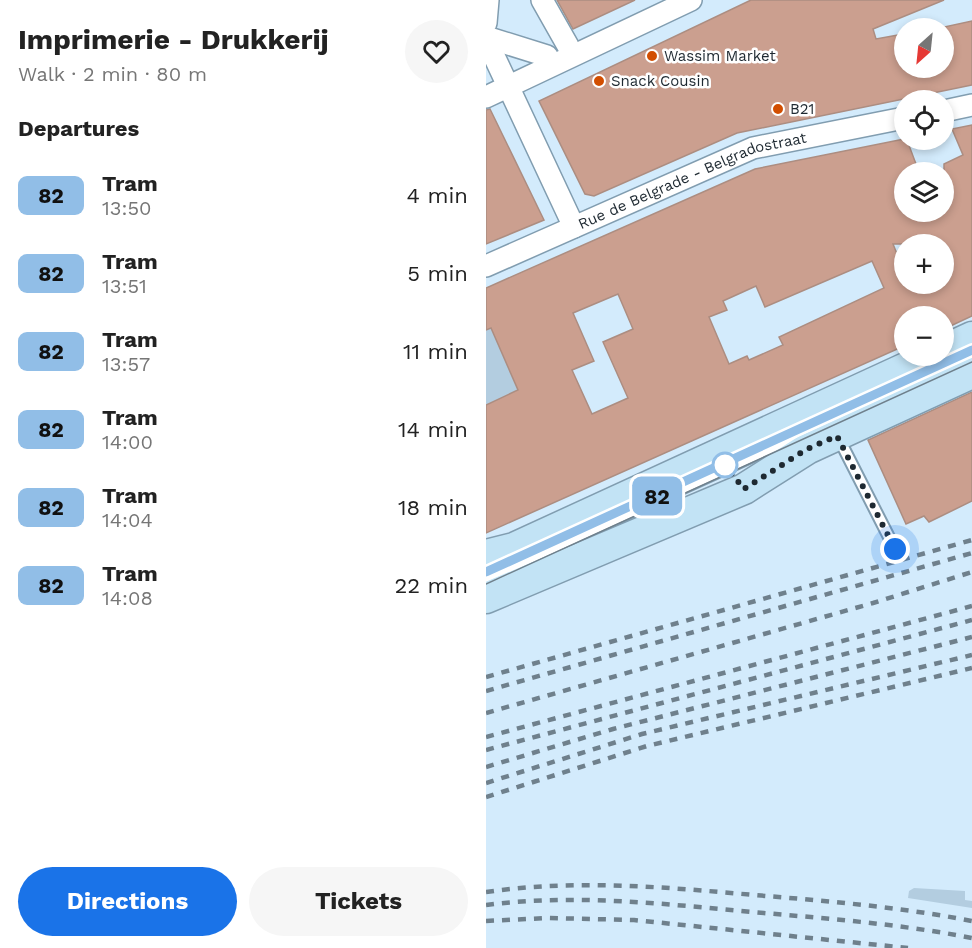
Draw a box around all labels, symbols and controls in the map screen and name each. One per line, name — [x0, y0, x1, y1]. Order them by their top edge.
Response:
north arrow — [894, 18, 954, 78]
map controls — [894, 18, 954, 366]
button: heart — [405, 20, 468, 83]
text: Imprimerie - Drukkerij — [18, 23, 329, 56]
place label: Wassim Market — [664, 47, 777, 65]
marker: Wassim Market — [645, 49, 659, 63]
text: Walk · 2 min · 80 m — [18, 62, 207, 86]
place label: Snack Cousin — [611, 72, 710, 90]
marker: Snack Cousin — [592, 74, 606, 88]
button: locate — [894, 90, 954, 150]
place label: B21 — [790, 100, 814, 118]
marker: B21 — [771, 102, 785, 116]
text: Departures — [18, 116, 139, 141]
street label: Rue de Belgrade - Belgradostraat — [575, 128, 809, 233]
button: layers — [894, 162, 954, 222]
text: Tram — [102, 171, 158, 196]
text: 82 — [38, 183, 64, 208]
text: 4 min — [407, 183, 468, 208]
text: 13:50 — [102, 196, 151, 220]
button: + — [894, 234, 954, 294]
text: Tram — [102, 249, 158, 274]
text: 82 — [38, 261, 64, 286]
text: 5 min — [407, 261, 468, 286]
text: 13:51 — [102, 274, 147, 298]
button: − — [894, 306, 954, 366]
text: Tram — [102, 327, 158, 352]
text: 82 — [38, 339, 64, 364]
text: 11 min — [403, 339, 468, 364]
text: 13:57 — [102, 352, 150, 376]
text: Tram — [102, 405, 158, 430]
text: 82 — [38, 417, 64, 442]
text: 14 min — [398, 417, 468, 442]
text: 14:00 — [102, 430, 153, 454]
unlabelled marker — [712, 452, 738, 478]
line badge: 82 — [630, 476, 684, 516]
text: Tram — [102, 483, 158, 508]
text: 82 — [644, 484, 670, 509]
text: 82 — [38, 495, 64, 520]
text: 18 min — [398, 495, 468, 520]
text: 14:04 — [102, 508, 153, 532]
your location — [880, 534, 910, 564]
text: Tram — [102, 561, 158, 586]
text: 82 — [38, 573, 64, 598]
text: 22 min — [394, 573, 468, 598]
text: 14:08 — [102, 586, 153, 610]
button: Directions — [18, 867, 237, 936]
button: Tickets — [249, 867, 468, 936]

